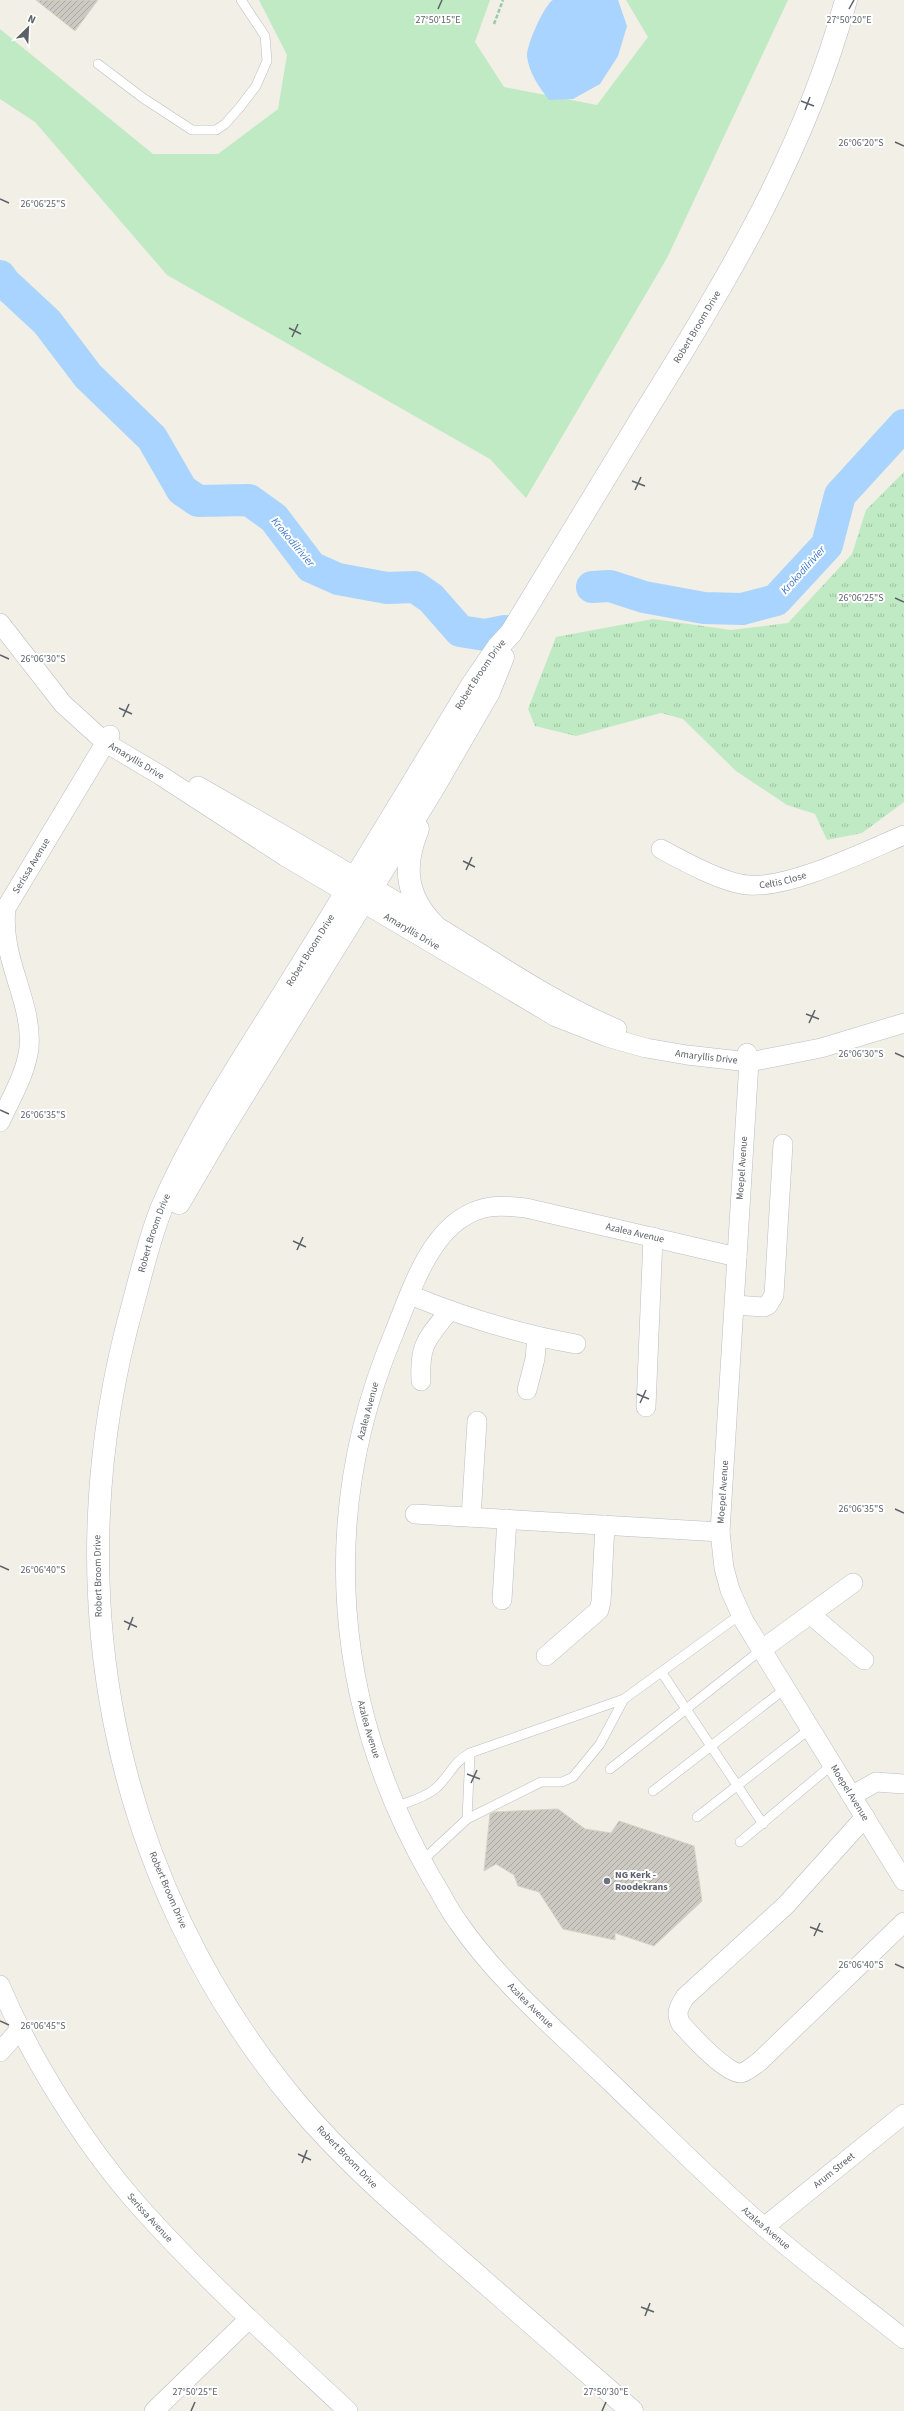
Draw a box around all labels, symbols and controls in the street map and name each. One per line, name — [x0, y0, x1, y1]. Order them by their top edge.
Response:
north arrow — [8, 8, 48, 48]
text: N — [25, 11, 38, 28]
text: 27°50'15"E — [415, 13, 461, 27]
text: 27°50'20"E — [826, 13, 872, 27]
text: 26°06'20"S — [838, 136, 884, 150]
text: 26°06'25"S — [20, 197, 66, 211]
street label: Robert Broom Drive — [670, 288, 724, 366]
water label: Krokodilrivier — [268, 514, 319, 571]
water label: Krokodilrivier — [777, 542, 830, 597]
text: 26°06'25"S — [838, 591, 884, 605]
street label: Robert Broom Drive — [452, 636, 509, 712]
text: 26°06'30"S — [20, 652, 66, 666]
street label: Amaryllis Drive — [106, 739, 167, 783]
street label: Serissa Avenue — [9, 835, 54, 896]
street label: Celtis Close — [759, 868, 808, 892]
street label: Amaryllis Drive — [381, 910, 442, 954]
street label: Robert Broom Drive — [283, 911, 338, 989]
street label: Amaryllis Drive — [674, 1046, 738, 1068]
text: 26°06'30"S — [838, 1047, 884, 1061]
text: 26°06'35"S — [20, 1108, 66, 1122]
street label: Moepel Avenue — [733, 1136, 751, 1200]
street label: Robert Broom Drive — [135, 1191, 174, 1274]
street label: Azalea Avenue — [604, 1219, 666, 1247]
street label: Azalea Avenue — [354, 1380, 382, 1442]
street label: Moepel Avenue — [714, 1460, 732, 1524]
text: 26°06'35"S — [838, 1502, 884, 1516]
street label: Robert Broom Drive — [90, 1535, 106, 1617]
text: 26°06'40"S — [20, 1563, 66, 1577]
street label: Azalea Avenue — [354, 1699, 384, 1760]
street label: Moepel Avenue — [827, 1762, 872, 1824]
street label: Robert Broom Drive — [145, 1849, 191, 1931]
place label: NG Kerk - Roodekrans — [615, 1868, 668, 1894]
marker: NG Kerk - Roodekrans — [602, 1876, 612, 1886]
text: 26°06'40"S — [838, 1958, 884, 1972]
street label: Azalea Avenue — [504, 1980, 557, 2032]
text: 26°06'45"S — [20, 2019, 66, 2033]
street label: Robert Broom Drive — [313, 2122, 381, 2192]
street label: Arum Street — [810, 2149, 858, 2192]
street label: Serissa Avenue — [124, 2190, 176, 2246]
street label: Azalea Avenue — [739, 2203, 793, 2253]
text: 27°50'25"E — [172, 2385, 218, 2399]
text: 27°50'30"E — [583, 2385, 629, 2399]

